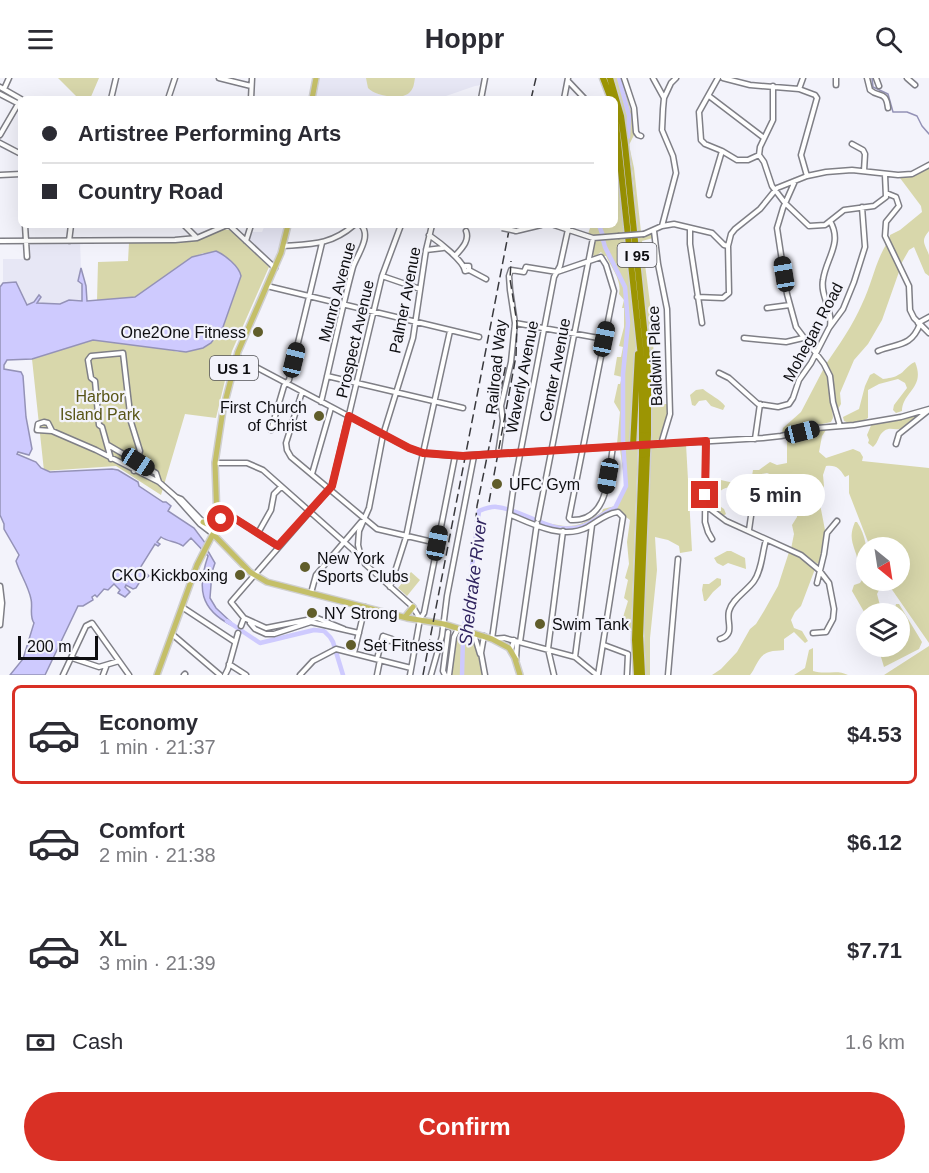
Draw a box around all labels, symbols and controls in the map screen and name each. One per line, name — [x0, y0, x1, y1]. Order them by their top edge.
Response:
icon: menu — [24, 23, 57, 56]
icon: search — [872, 23, 905, 56]
text: Hoppr — [425, 24, 504, 54]
text: Artistree Performing Arts — [78, 121, 341, 146]
text: Country Road — [78, 179, 223, 204]
street label: Munro Avenue — [315, 240, 359, 344]
road number: I 95 — [618, 243, 656, 267]
street label: Palmer Avenue — [386, 245, 424, 355]
car — [772, 255, 796, 293]
street label: Prospect Avenue — [333, 278, 377, 400]
street label: Mohegan Road — [780, 280, 846, 384]
street label: Baldwin Place — [645, 305, 665, 407]
street label: Center Avenue — [537, 316, 573, 423]
street label: Railroad Way — [483, 319, 509, 415]
street label: Waverly Avenue — [503, 319, 541, 435]
car — [591, 320, 617, 358]
place label: One2One Fitness — [121, 324, 246, 341]
marker: One2One Fitness — [251, 325, 265, 339]
car — [281, 340, 307, 380]
road number: US 1 — [210, 356, 258, 380]
park label: Harbor Island Park — [60, 388, 141, 423]
place label: First Church of Christ — [220, 399, 308, 434]
marker: First Church of Christ — [312, 409, 326, 423]
car — [782, 419, 822, 445]
car — [118, 445, 158, 479]
car — [596, 457, 620, 495]
callout: 5 min — [726, 474, 825, 516]
place label: UFC Gym — [509, 476, 580, 493]
marker: UFC Gym — [490, 477, 504, 491]
route end — [691, 481, 718, 508]
text: 5 min — [749, 484, 802, 506]
route start — [207, 505, 234, 532]
water label: Sheldrake River — [455, 516, 491, 647]
car — [425, 524, 449, 562]
north arrow — [856, 537, 910, 591]
map controls — [856, 537, 910, 657]
place label: New York Sports Clubs — [317, 550, 409, 585]
marker: New York Sports Clubs — [298, 560, 312, 574]
place label: CKO Kickboxing — [112, 567, 228, 584]
marker: CKO Kickboxing — [233, 568, 247, 582]
button: layers — [856, 603, 910, 657]
place label: NY Strong — [324, 605, 398, 622]
marker: NY Strong — [305, 606, 319, 620]
place label: Swim Tank — [552, 616, 630, 633]
marker: Swim Tank — [533, 617, 547, 631]
scale bar — [18, 633, 98, 660]
place label: Set Fitness — [363, 637, 443, 654]
text: 200 m — [27, 638, 71, 655]
marker: Set Fitness — [344, 638, 358, 652]
icon: car — [27, 708, 81, 762]
text: Economy — [99, 710, 198, 735]
text: $4.53 — [847, 722, 902, 747]
text: 1 min · 21:37 — [99, 736, 216, 758]
icon: car — [27, 816, 81, 870]
text: Comfort — [99, 818, 185, 843]
text: $6.12 — [847, 830, 902, 855]
text: 2 min · 21:38 — [99, 844, 216, 866]
icon: car — [27, 924, 81, 978]
text: XL — [99, 926, 127, 951]
text: $7.71 — [847, 938, 902, 963]
text: 3 min · 21:39 — [99, 952, 216, 974]
icon: cash — [24, 1026, 57, 1059]
text: Cash — [72, 1029, 123, 1054]
text: 1.6 km — [845, 1031, 905, 1053]
button: Confirm — [24, 1092, 905, 1161]

